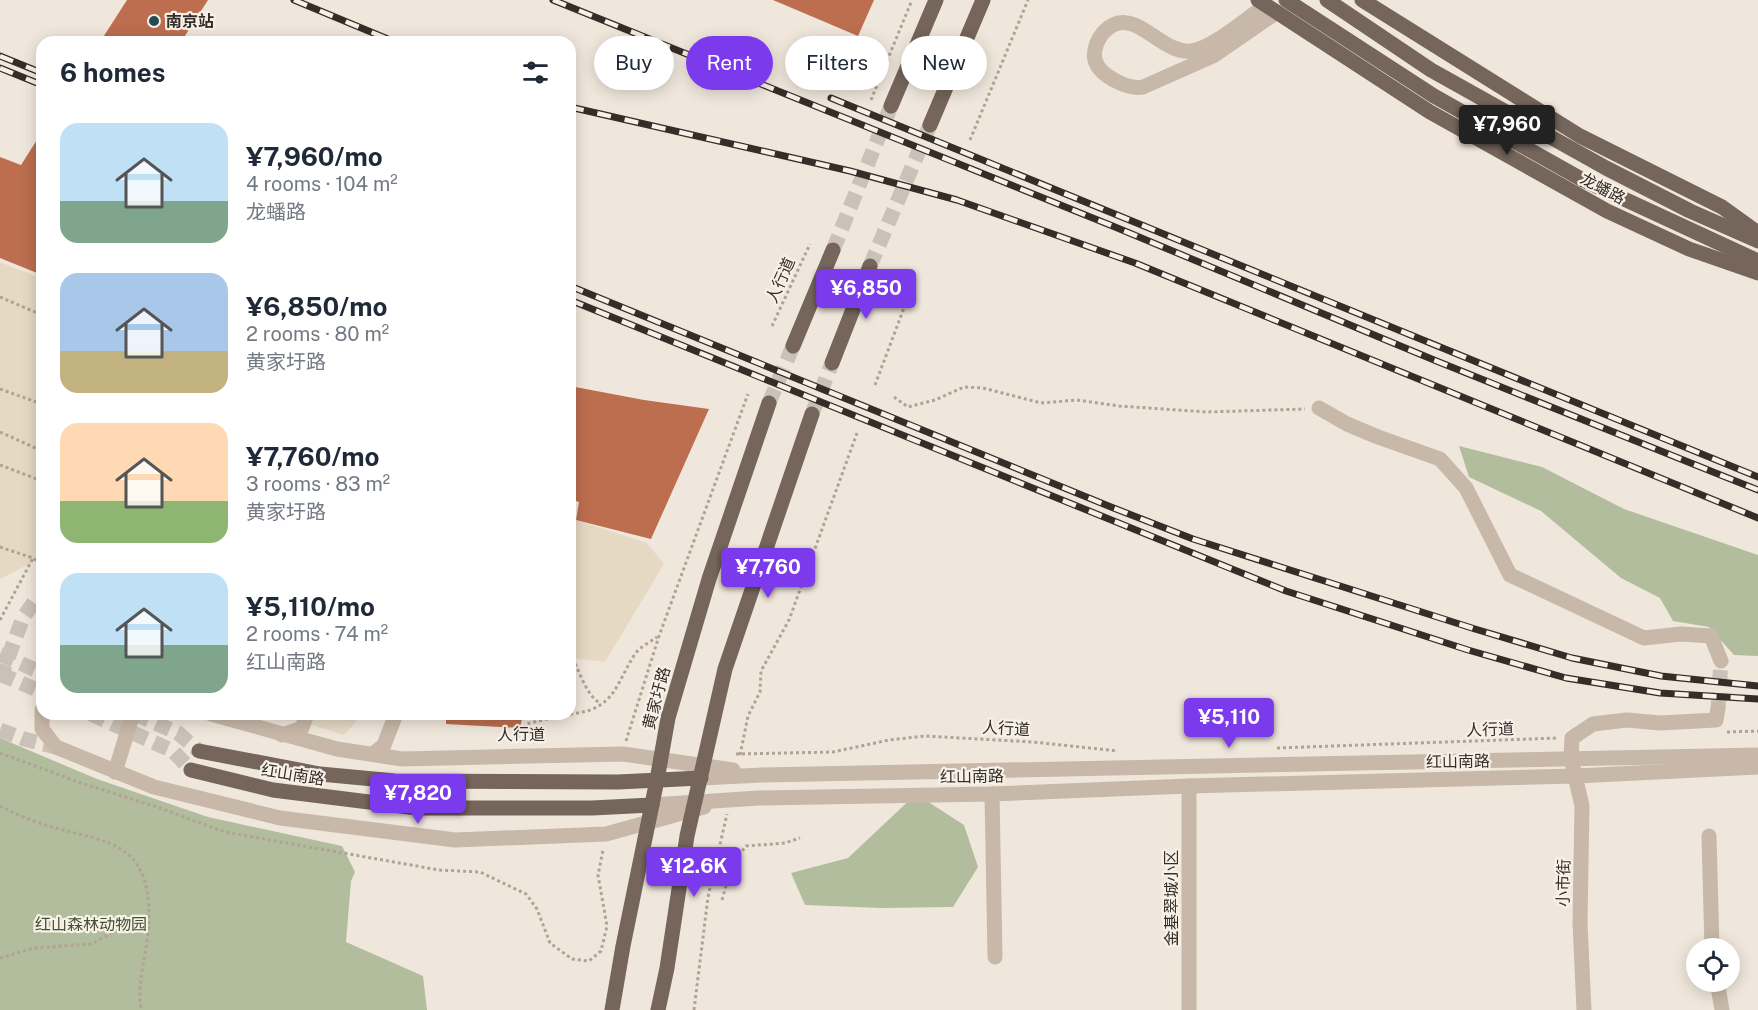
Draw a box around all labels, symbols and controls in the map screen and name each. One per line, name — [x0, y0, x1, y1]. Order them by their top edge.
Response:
place label: 南京站 — [166, 12, 214, 31]
marker: 南京站 — [147, 14, 161, 28]
chip: Buy — [594, 36, 674, 90]
chip: Rent — [686, 36, 773, 90]
chip: Filters — [785, 36, 889, 90]
chip: New — [901, 36, 987, 90]
icon: filters — [519, 56, 552, 89]
text: 6 homes — [60, 57, 165, 88]
pin: ¥7,960 — [1458, 105, 1556, 156]
text: ¥7,960 — [1473, 112, 1541, 136]
text: ¥7,960/mo — [246, 141, 383, 172]
icon: home — [108, 147, 180, 219]
street label: 龙蟠路 — [1577, 169, 1628, 208]
text: 4 rooms · 104 m² — [246, 172, 398, 196]
text: 龙蟠路 — [246, 200, 306, 224]
street label: 人行道 — [762, 254, 799, 306]
pin: ¥6,850 — [817, 269, 915, 320]
text: ¥6,850 — [830, 276, 902, 300]
text: ¥6,850/mo — [246, 291, 387, 322]
icon: home — [108, 297, 180, 369]
text: 2 rooms · 80 m² — [246, 322, 389, 346]
text: 黄家圩路 — [246, 350, 326, 374]
text: ¥7,760/mo — [246, 441, 380, 472]
icon: home — [108, 447, 180, 519]
text: 3 rooms · 83 m² — [246, 472, 390, 496]
text: 黄家圩路 — [246, 500, 326, 524]
pin: ¥7,760 — [719, 548, 817, 599]
text: ¥7,760 — [735, 555, 801, 579]
text: ¥5,110/mo — [246, 591, 375, 622]
icon: home — [108, 597, 180, 669]
text: 2 rooms · 74 m² — [246, 622, 388, 646]
text: 红山南路 — [246, 650, 326, 674]
street label: 黄家圩路 — [639, 665, 674, 732]
pin: ¥5,110 — [1180, 698, 1278, 749]
text: ¥5,110 — [1198, 705, 1260, 729]
street label: 人行道 — [982, 718, 1030, 739]
street label: 人行道 — [1466, 719, 1514, 740]
street label: 人行道 — [497, 725, 545, 744]
street label: 红山南路 — [1426, 751, 1490, 772]
street label: 红山南路 — [260, 760, 326, 789]
street label: 红山南路 — [940, 766, 1004, 787]
pin: ¥7,820 — [369, 774, 467, 825]
text: ¥7,820 — [384, 781, 452, 805]
pin: ¥12.6K — [645, 847, 743, 898]
street label: 金基翠城小区 — [1162, 850, 1181, 946]
text: ¥12.6K — [660, 854, 728, 878]
street label: 小市街 — [1554, 859, 1573, 907]
park label: 红山森林动物园 — [35, 915, 147, 934]
map controls — [1686, 938, 1740, 992]
button: locate — [1686, 938, 1740, 992]

